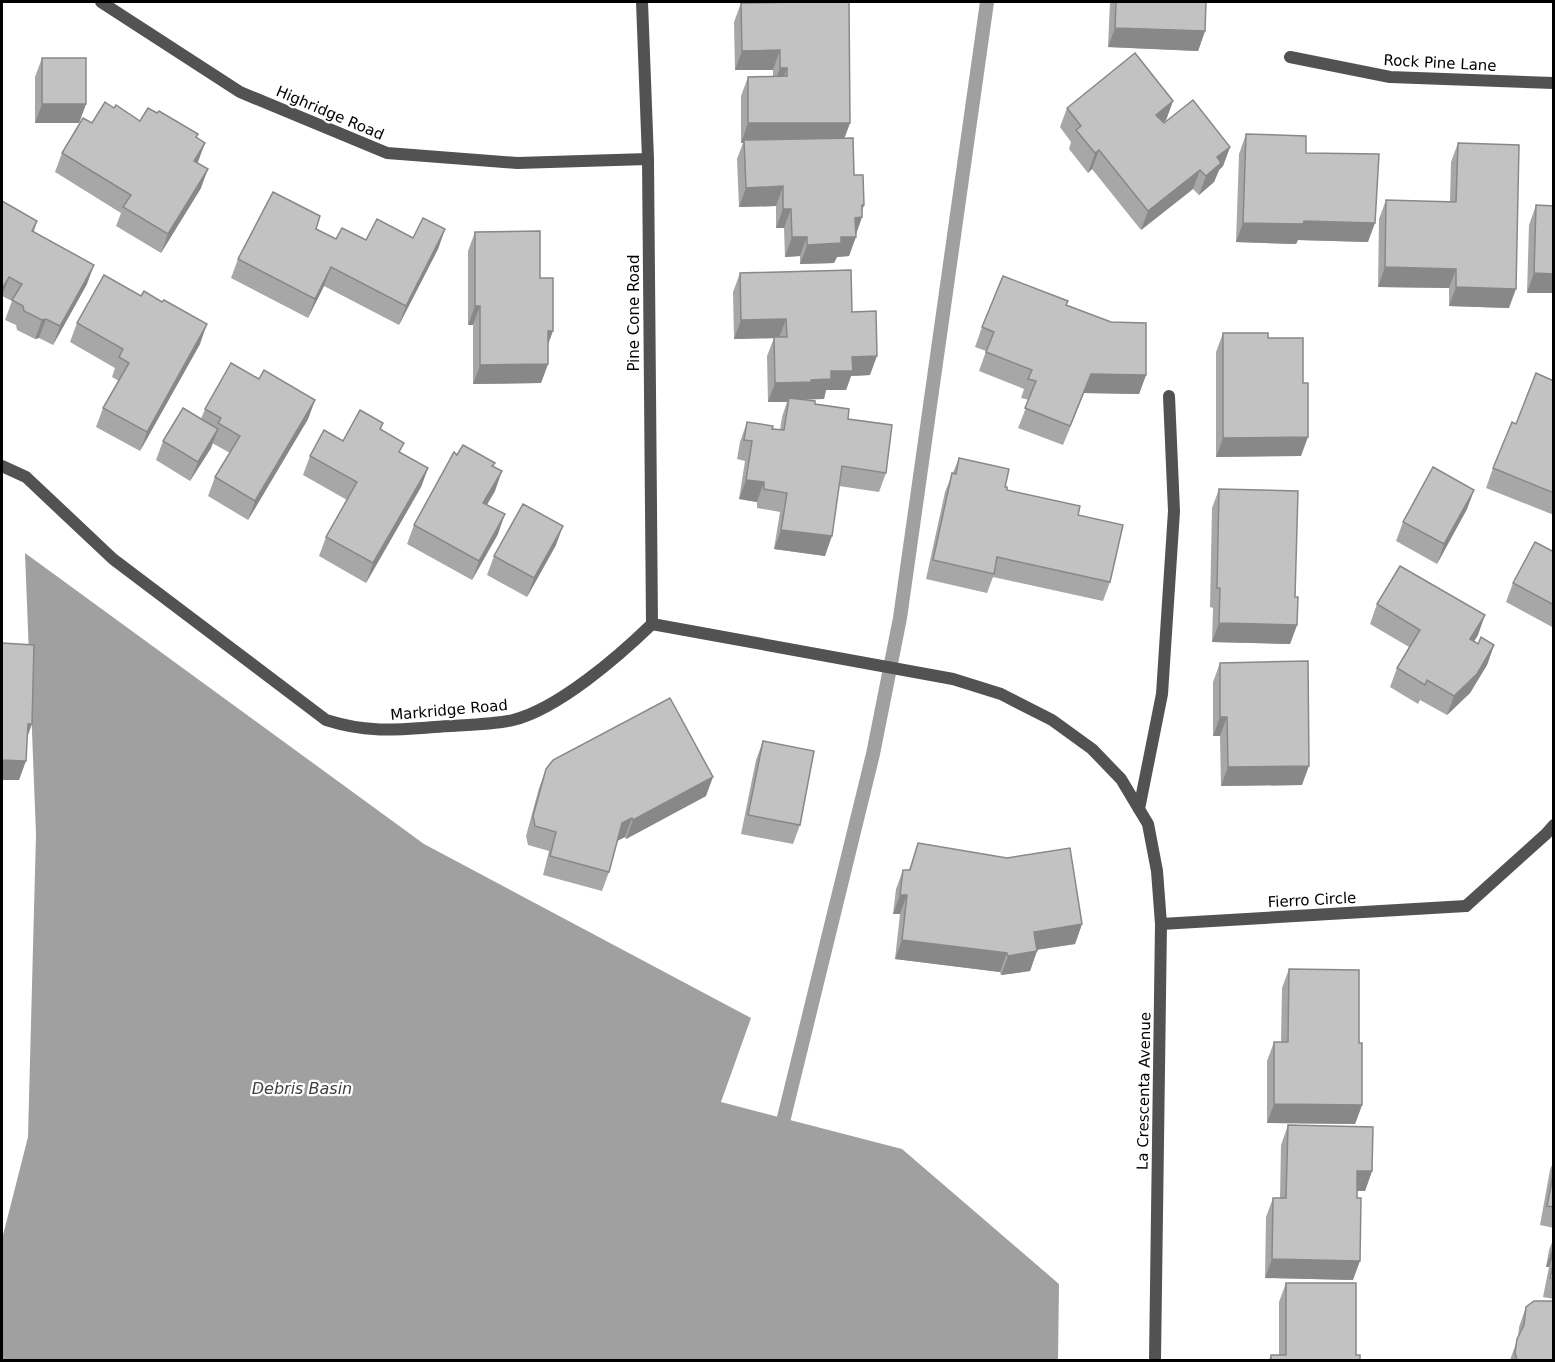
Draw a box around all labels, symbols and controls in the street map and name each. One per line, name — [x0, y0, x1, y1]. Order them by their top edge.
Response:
street label: Rock Pine Lane — [1383, 51, 1497, 75]
street label: Highridge Road — [273, 82, 387, 144]
street label: Pine Cone Road — [625, 254, 643, 372]
street label: Markridge Road — [389, 696, 509, 724]
street label: Fierro Circle — [1267, 889, 1357, 911]
street label: La Crescenta Avenue — [1134, 1012, 1154, 1170]
water label: Debris Basin — [252, 1079, 352, 1098]

